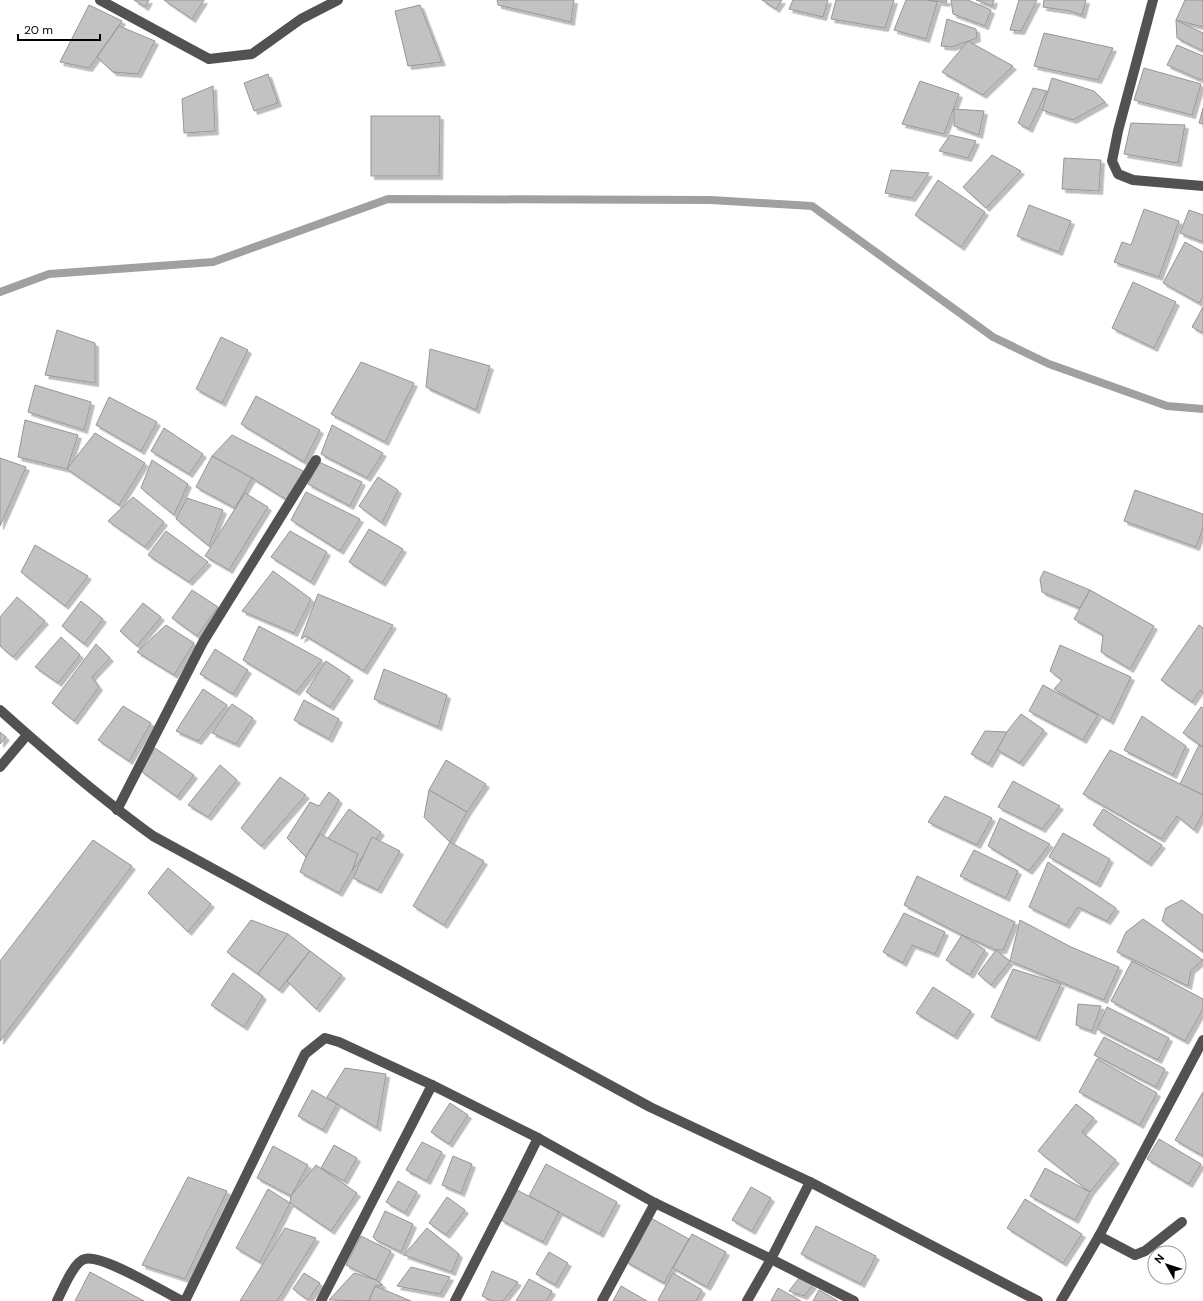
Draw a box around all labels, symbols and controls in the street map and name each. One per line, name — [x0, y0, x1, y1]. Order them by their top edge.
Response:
scale bar — [18, 16, 100, 42]
text: 20 m — [24, 22, 53, 38]
north arrow — [1147, 1245, 1187, 1285]
text: N — [1151, 1251, 1167, 1266]

